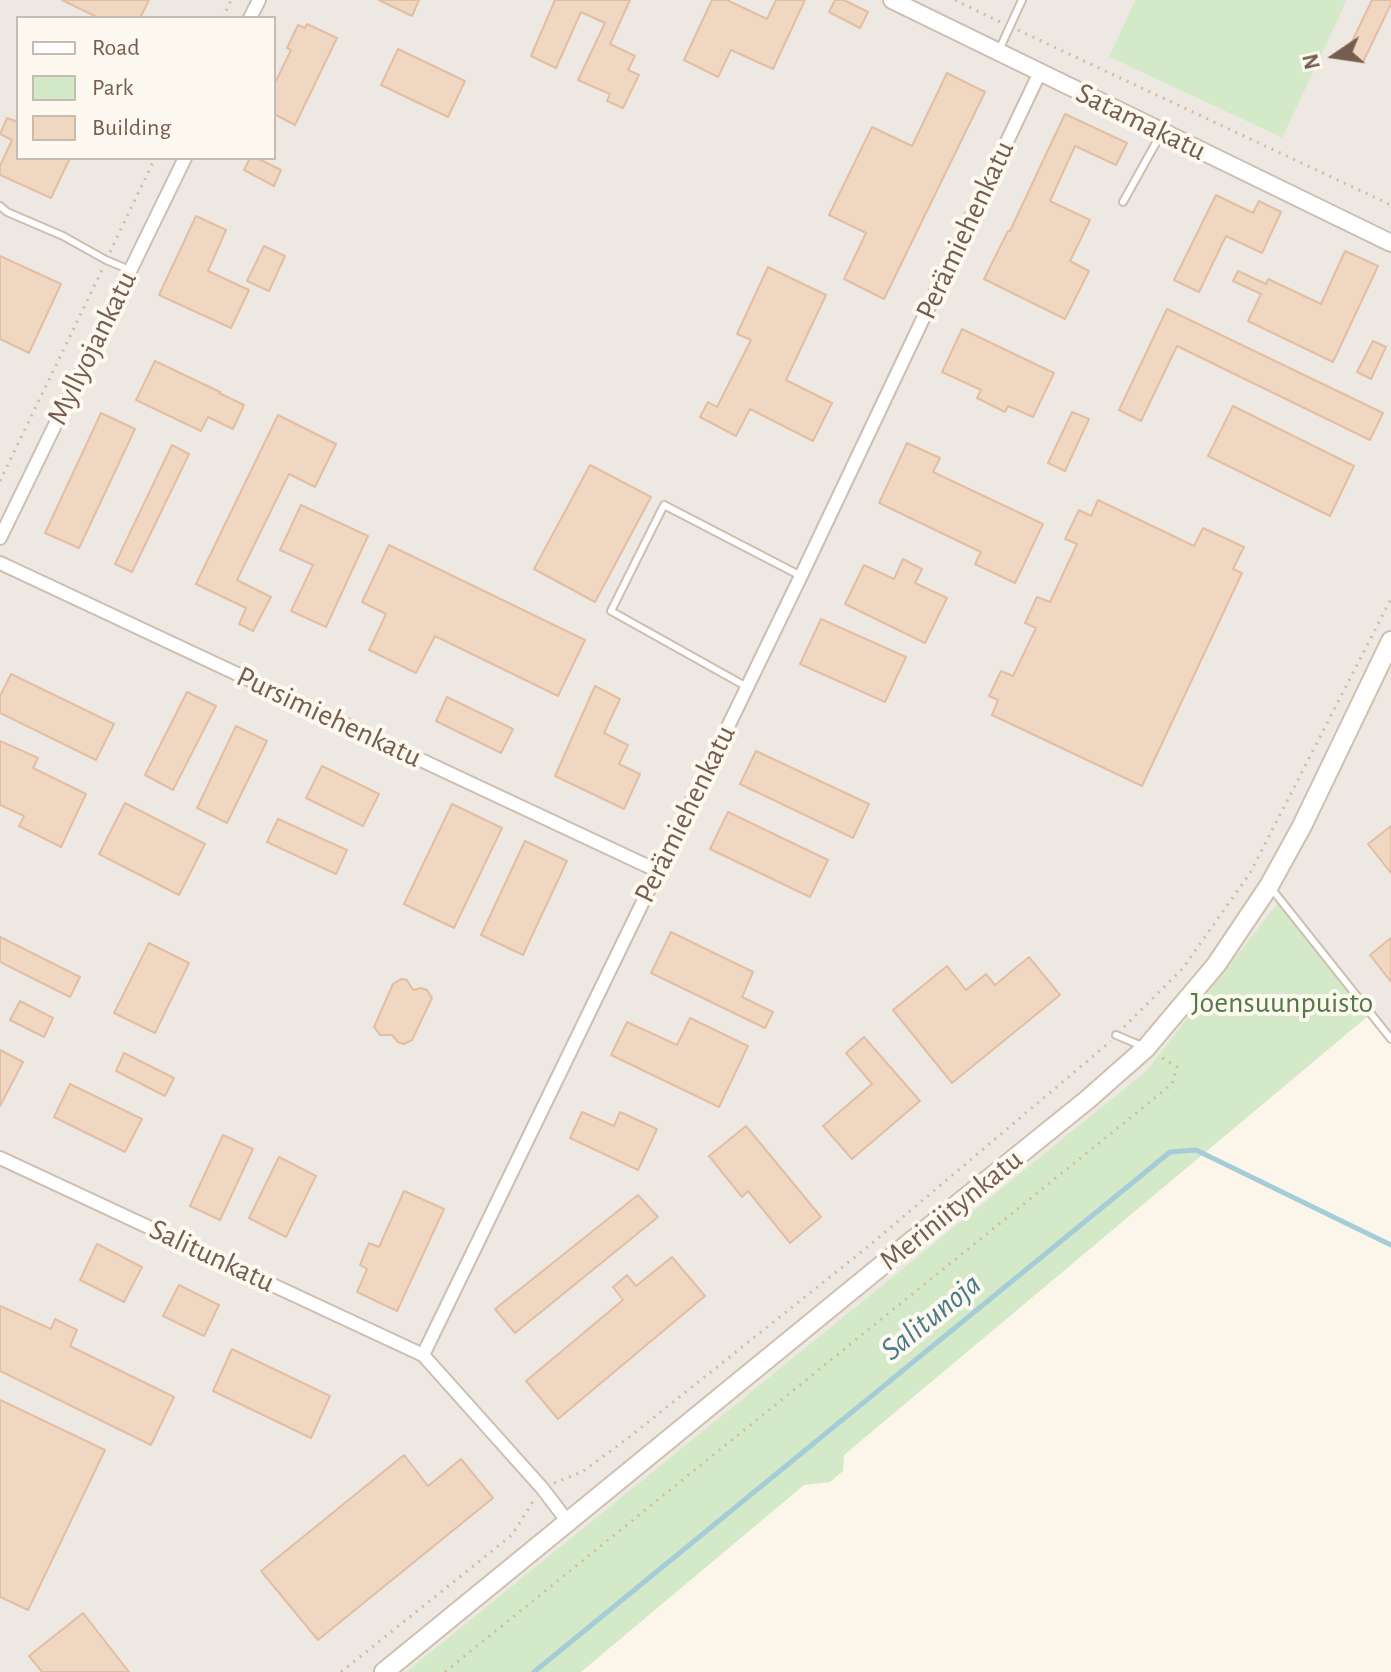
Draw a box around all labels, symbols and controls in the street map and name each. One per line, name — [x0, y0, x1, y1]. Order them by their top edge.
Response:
legend — [16, 16, 276, 160]
north arrow — [1295, 16, 1375, 96]
text: Road — [92, 36, 140, 60]
text: N — [1299, 51, 1324, 71]
street label: Satamakatu — [1070, 75, 1212, 169]
text: Park — [92, 76, 133, 100]
text: Building — [92, 116, 171, 140]
street label: Perämiehenkatu — [908, 135, 1022, 325]
street label: Myllyojankatu — [39, 265, 145, 431]
street label: Pursimiehenkatu — [231, 658, 427, 776]
street label: Perämiehenkatu — [627, 719, 743, 909]
park label: Joensuunpuisto — [1191, 985, 1373, 1021]
street label: Meriniitynkatu — [872, 1141, 1030, 1279]
street label: Salitunkatu — [144, 1211, 280, 1301]
water label: Salitunoja — [873, 1265, 989, 1369]

